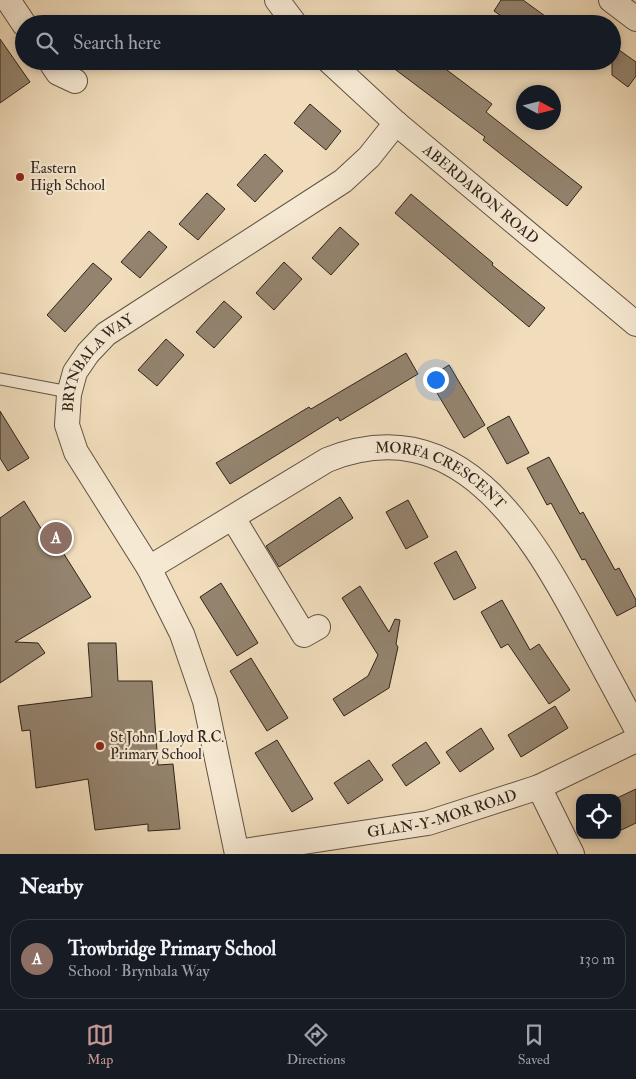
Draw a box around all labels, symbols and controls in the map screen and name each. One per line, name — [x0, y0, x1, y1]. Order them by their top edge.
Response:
search box — [15, 15, 621, 70]
icon: search — [33, 29, 61, 57]
text: Search here — [73, 31, 161, 55]
north arrow — [516, 85, 561, 130]
street label: ABERDARON ROAD — [418, 139, 543, 248]
place label: Eastern High School — [30, 159, 105, 195]
marker: Eastern High School — [14, 171, 26, 183]
street label: BRYNBALA WAY — [58, 309, 138, 413]
your location — [423, 367, 449, 393]
street label: MORFA CRESCENT — [375, 438, 510, 513]
pin: A — [40, 519, 72, 557]
place label: St John Lloyd R.C. Primary School — [110, 728, 224, 764]
marker: St John Lloyd R.C. Primary School — [94, 740, 106, 752]
street label: GLAN-Y-MOR ROAD — [366, 785, 519, 842]
map controls — [576, 794, 621, 839]
button: locate — [576, 794, 621, 839]
text: Nearby — [20, 873, 83, 900]
text: Trowbridge Primary School — [68, 937, 276, 961]
text: A — [32, 949, 42, 969]
text: 130 m — [579, 949, 615, 969]
text: School · Brynbala Way — [68, 961, 209, 981]
tab: Map — [86, 1021, 114, 1068]
tab: Directions — [287, 1021, 345, 1068]
tab: Saved — [518, 1021, 550, 1068]

